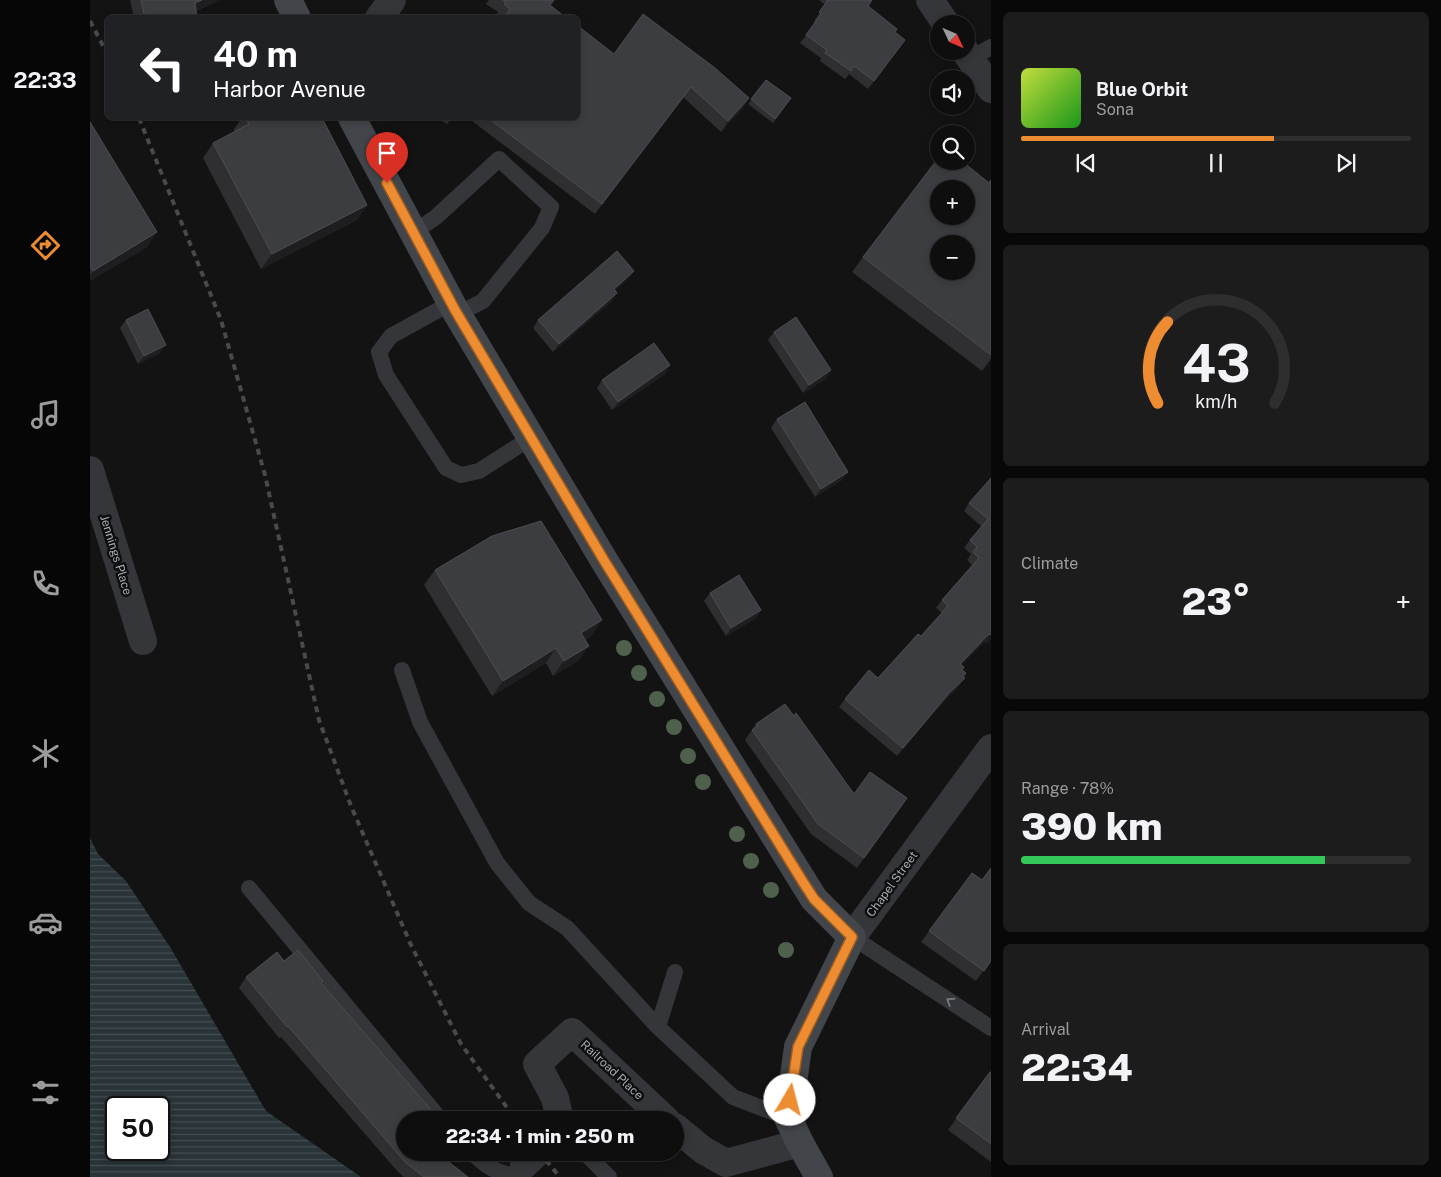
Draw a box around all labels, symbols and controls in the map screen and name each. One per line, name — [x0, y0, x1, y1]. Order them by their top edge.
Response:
north arrow — [930, 15, 975, 60]
map controls — [930, 15, 975, 280]
text: 40 m — [213, 34, 298, 75]
icon: left — [130, 35, 195, 100]
text: 22:33 — [13, 67, 77, 93]
button: sound — [930, 70, 975, 115]
text: Harbor Avenue — [213, 76, 366, 102]
text: Blue Orbit — [1096, 78, 1188, 100]
text: Sona — [1096, 100, 1134, 119]
button: search — [930, 125, 975, 170]
pin — [366, 132, 408, 183]
icon: arrive — [373, 139, 401, 167]
icon: previous — [1072, 149, 1100, 177]
icon: pause — [1202, 149, 1230, 177]
icon: next — [1332, 149, 1360, 177]
button: + — [930, 180, 975, 225]
icon: directions — [28, 228, 63, 263]
button: − — [930, 235, 975, 280]
text: 43 — [1182, 333, 1250, 394]
text: km/h — [1195, 391, 1237, 412]
icon: music — [28, 397, 63, 432]
street label: Jennings Place — [97, 513, 135, 597]
text: Climate — [1021, 554, 1078, 573]
icon: phone — [28, 566, 63, 601]
text: 23° — [1182, 579, 1250, 624]
text: − — [1021, 585, 1037, 618]
text: + — [1395, 585, 1411, 618]
icon: climate — [28, 736, 63, 771]
text: Range · 78% — [1021, 779, 1114, 798]
text: 390 km — [1021, 804, 1163, 849]
street label: Chapel Street — [864, 848, 921, 919]
icon: car — [28, 905, 63, 940]
one-way arrow — [946, 998, 956, 1007]
text: Arrival — [1021, 1020, 1070, 1039]
street label: Railroad Place — [578, 1037, 646, 1103]
text: 22:34 — [1021, 1045, 1133, 1090]
position arrow — [763, 1073, 815, 1125]
icon: filters — [28, 1075, 63, 1110]
speed limit sign: 50 — [105, 1096, 170, 1161]
text: 22:34 · 1 min · 250 m — [446, 1125, 634, 1147]

